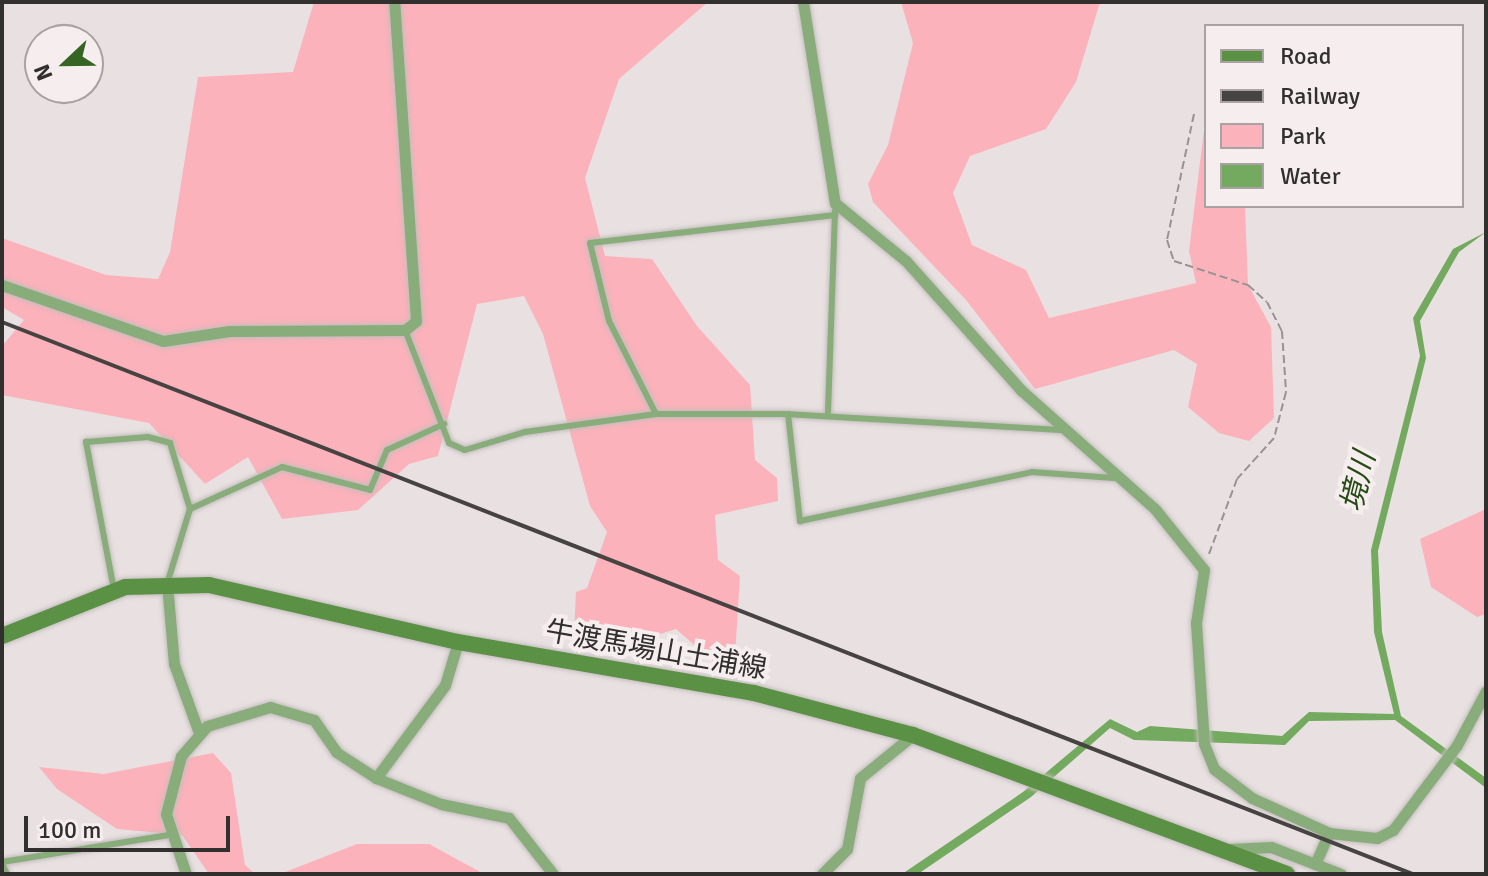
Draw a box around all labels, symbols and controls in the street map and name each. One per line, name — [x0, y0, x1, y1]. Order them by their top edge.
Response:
north arrow — [24, 24, 104, 104]
legend — [1204, 24, 1464, 208]
text: Road — [1280, 41, 1331, 71]
text: N — [28, 60, 59, 85]
text: Railway — [1280, 81, 1360, 111]
text: Park — [1280, 121, 1326, 151]
text: Water — [1280, 161, 1340, 191]
water label: 境川 — [1334, 449, 1384, 515]
street label: 牛渡馬場山土浦線 — [543, 614, 769, 686]
scale bar — [28, 800, 234, 850]
text: 100 m — [38, 815, 101, 845]

